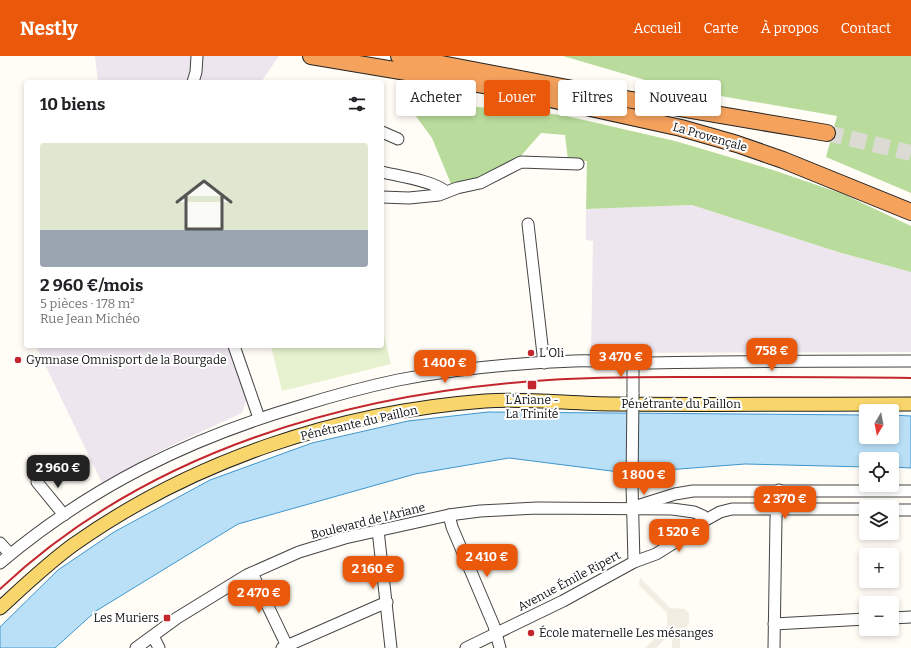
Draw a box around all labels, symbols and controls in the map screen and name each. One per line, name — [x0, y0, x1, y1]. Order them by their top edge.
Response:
text: Nestly — [20, 17, 78, 40]
text: Accueil — [634, 20, 682, 37]
text: Carte — [704, 20, 739, 37]
text: À propos — [761, 20, 819, 37]
text: Contact — [841, 20, 891, 37]
chip: Acheter — [396, 80, 476, 116]
chip: Louer — [484, 80, 550, 116]
chip: Filtres — [558, 80, 627, 116]
chip: Nouveau — [635, 80, 721, 116]
icon: filters — [346, 93, 368, 115]
text: 10 biens — [40, 94, 105, 115]
street label: La Provençale — [671, 120, 749, 154]
icon: home — [168, 169, 240, 241]
text: 2 960 €/mois — [40, 275, 143, 296]
text: 5 pièces · 178 m² — [40, 296, 135, 311]
text: Rue Jean Michéo — [40, 311, 140, 326]
pin: 758 € — [744, 338, 800, 372]
text: 758 € — [755, 343, 789, 358]
pin: 3 470 € — [584, 344, 658, 378]
place label: L'Oli — [539, 346, 564, 360]
marker: L'Oli — [526, 348, 536, 358]
text: 3 470 € — [599, 349, 643, 364]
pin: 1 400 € — [408, 350, 482, 384]
place label: Gymnase Omnisport de la Bourgade — [26, 353, 227, 367]
marker: Gymnase Omnisport de la Bourgade — [13, 355, 23, 365]
text: 1 400 € — [423, 355, 467, 370]
marker: L'Ariane - La Trinité — [526, 379, 538, 391]
place label: L'Ariane - La Trinité — [505, 393, 559, 421]
street label: Pénétrante du Paillon — [621, 397, 741, 411]
street label: Pénétrante du Paillon — [299, 403, 419, 443]
north arrow — [859, 404, 899, 444]
map controls — [859, 404, 899, 636]
button: locate — [859, 452, 899, 492]
pin: 2 960 € — [21, 455, 95, 489]
text: 2 960 € — [36, 460, 80, 475]
pin: 1 800 € — [607, 462, 681, 496]
text: 1 800 € — [622, 467, 666, 482]
pin: 2 370 € — [748, 486, 822, 520]
text: 2 370 € — [763, 491, 807, 506]
street label: Boulevard de l'Ariane — [309, 500, 427, 542]
button: layers — [859, 500, 899, 540]
pin: 1 520 € — [642, 519, 716, 553]
text: 1 520 € — [658, 524, 700, 539]
pin: 2 410 € — [450, 544, 524, 578]
street label: Avenue Émile Ripert — [515, 547, 623, 614]
button: + — [859, 548, 899, 588]
text: 2 410 € — [466, 549, 508, 564]
pin: 2 160 € — [336, 556, 410, 590]
text: 2 160 € — [352, 561, 394, 576]
pin: 2 470 € — [222, 580, 296, 614]
text: 2 470 € — [237, 585, 281, 600]
button: − — [859, 596, 899, 636]
place label: Les Muriers — [94, 611, 159, 625]
marker: Les Muriers — [162, 613, 172, 623]
place label: École maternelle Les mésanges — [539, 625, 714, 640]
marker: École maternelle Les mésanges — [526, 628, 536, 638]

